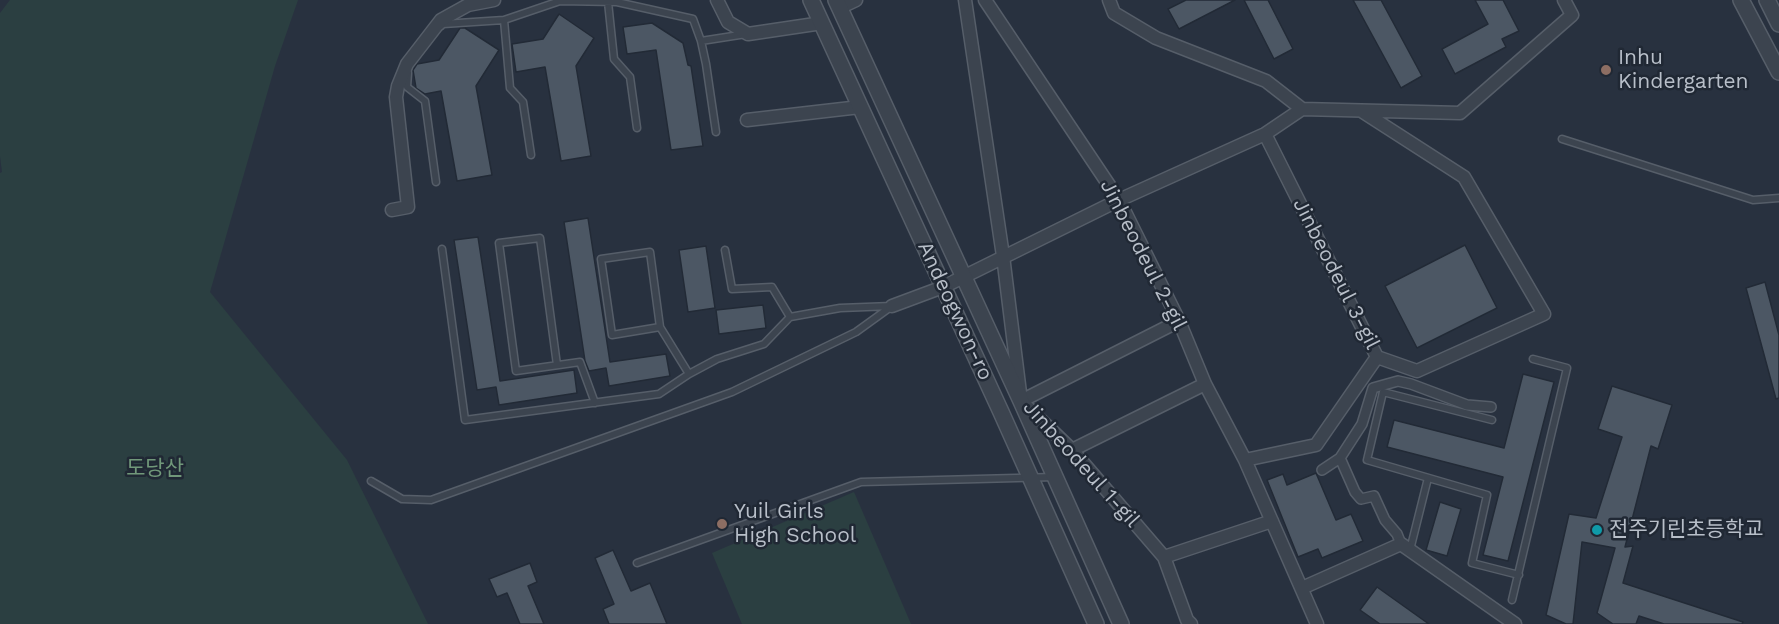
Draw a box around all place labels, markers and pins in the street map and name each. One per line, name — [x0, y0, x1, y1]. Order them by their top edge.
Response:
place label: Inhu Kindergarten — [1618, 45, 1749, 95]
marker: Inhu Kindergarten — [1599, 63, 1613, 77]
place label: Yuil Girls High School — [734, 499, 856, 549]
marker: Yuil Girls High School — [715, 517, 729, 531]
place label: 전주기린초등학교 — [1609, 517, 1764, 543]
marker: 전주기린초등학교 — [1590, 523, 1604, 537]

